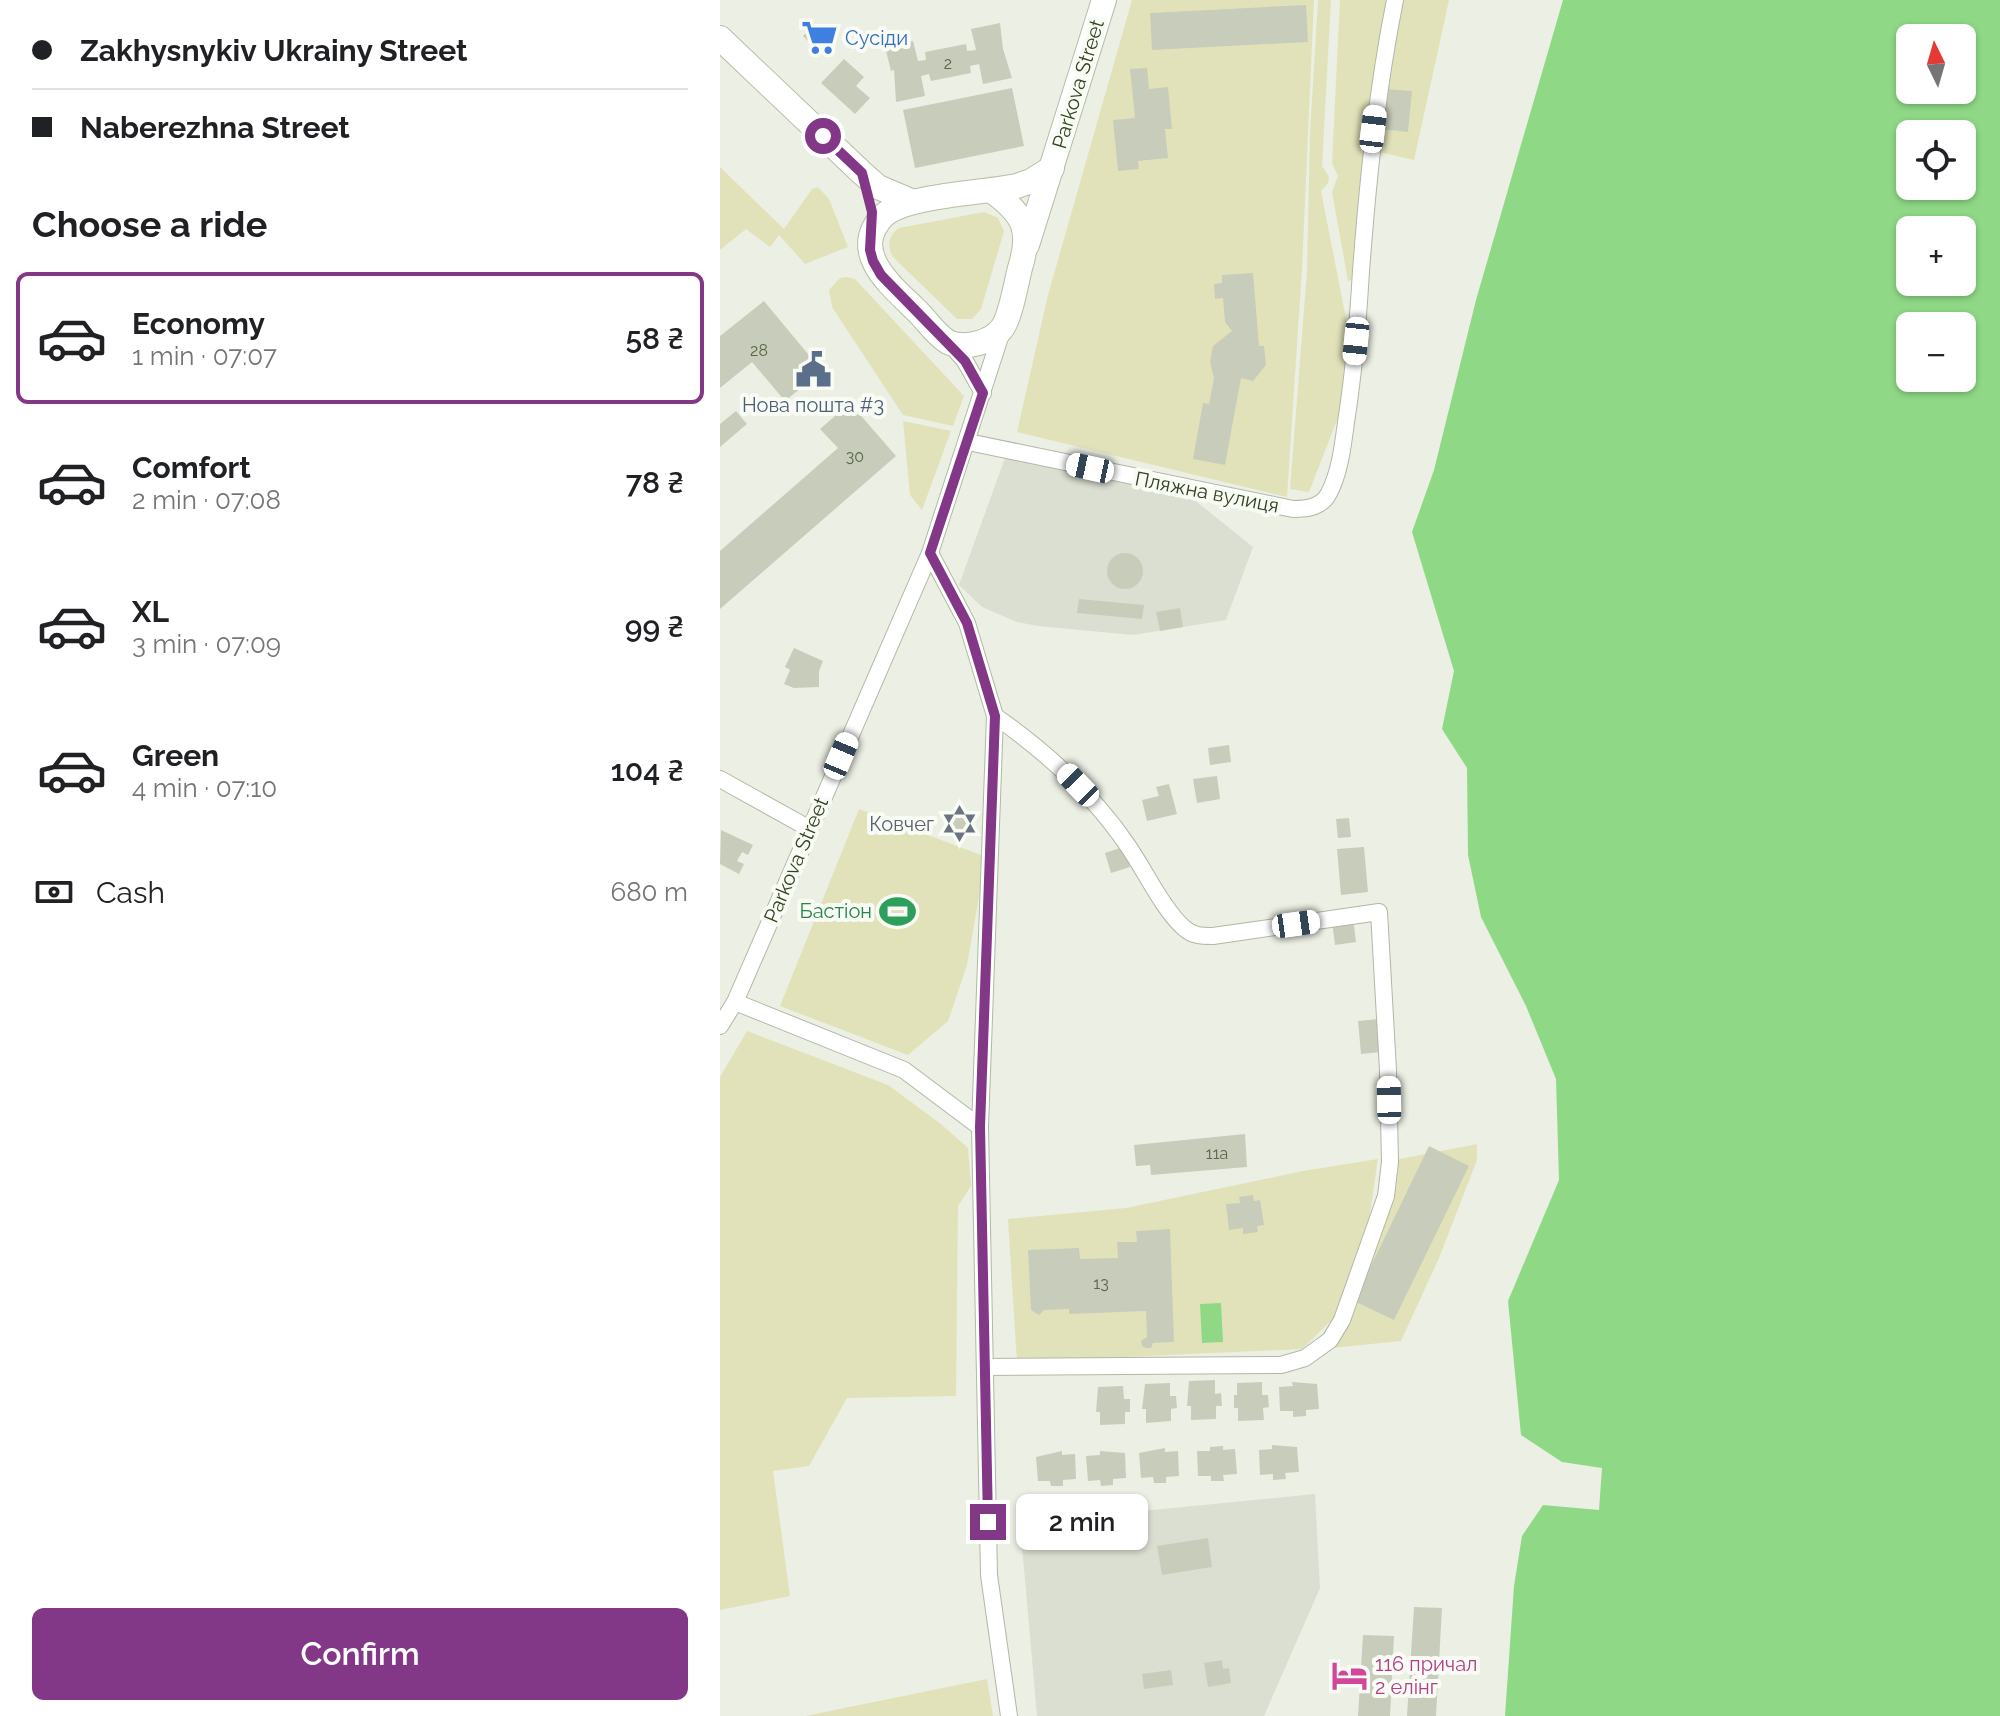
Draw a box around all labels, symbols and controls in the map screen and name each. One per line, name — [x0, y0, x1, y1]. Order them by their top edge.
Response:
street label: Parkova Street — [1047, 16, 1109, 151]
supermarket icon: Сусіди — [800, 19, 838, 57]
north arrow — [1896, 24, 1976, 104]
map controls — [1896, 24, 1976, 392]
place label: Сусіди — [845, 26, 908, 50]
text: Zakhysnykiv Ukrainy Street — [80, 33, 468, 68]
house number: 2 — [944, 54, 952, 73]
car — [1358, 104, 1388, 154]
text: Naberezhna Street — [80, 110, 350, 145]
route start — [805, 118, 841, 154]
button: locate — [1896, 120, 1976, 200]
text: Choose a ride — [32, 203, 267, 245]
button: + — [1896, 216, 1976, 296]
icon: car — [36, 302, 108, 374]
text: Economy — [132, 306, 265, 341]
button: − — [1896, 312, 1976, 392]
car — [1342, 316, 1370, 366]
text: 58 ₴ — [626, 321, 684, 356]
text: 1 min · 07:07 — [132, 341, 277, 371]
house number: 28 — [750, 341, 768, 360]
public building icon: Нова пошта #3 — [794, 351, 832, 389]
place label: Нова пошта #3 — [742, 393, 884, 417]
icon: car — [36, 446, 108, 518]
house number: 30 — [846, 447, 864, 466]
text: Comfort — [132, 450, 251, 485]
car — [1064, 451, 1116, 485]
text: 78 ₴ — [626, 465, 684, 500]
street label: Пляжна вулиця — [1133, 466, 1281, 518]
text: 2 min · 07:08 — [132, 485, 281, 515]
icon: car — [36, 590, 108, 662]
text: XL — [132, 594, 169, 629]
text: 99 ₴ — [625, 609, 684, 644]
text: 3 min · 07:09 — [132, 629, 281, 659]
car — [821, 729, 861, 783]
icon: car — [36, 734, 108, 806]
text: Green — [132, 738, 219, 773]
text: 104 ₴ — [611, 753, 684, 788]
car — [1053, 759, 1103, 811]
text: 4 min · 07:10 — [132, 773, 277, 803]
street label: Parkova Street — [759, 794, 833, 926]
synagogue icon: Ковчег — [941, 805, 979, 843]
place label: Ковчег — [869, 812, 934, 836]
icon: cash — [32, 870, 76, 914]
text: Cash — [96, 875, 165, 910]
text: 680 m — [610, 877, 688, 907]
sports icon: Бастіон — [879, 892, 917, 930]
place label: Бастіон — [800, 899, 872, 923]
car — [1271, 909, 1321, 939]
car — [1377, 1076, 1401, 1124]
house number: 11а — [1206, 1144, 1228, 1163]
house number: 13 — [1093, 1274, 1109, 1293]
callout: 2 min — [1016, 1494, 1148, 1550]
route end — [970, 1504, 1006, 1540]
text: 2 min — [1049, 1507, 1115, 1537]
button: Confirm — [32, 1608, 688, 1700]
place label: 116 причал 2 елінг — [1375, 1652, 1477, 1699]
hotel icon: 116 причал 2 елінг — [1330, 1657, 1368, 1695]

